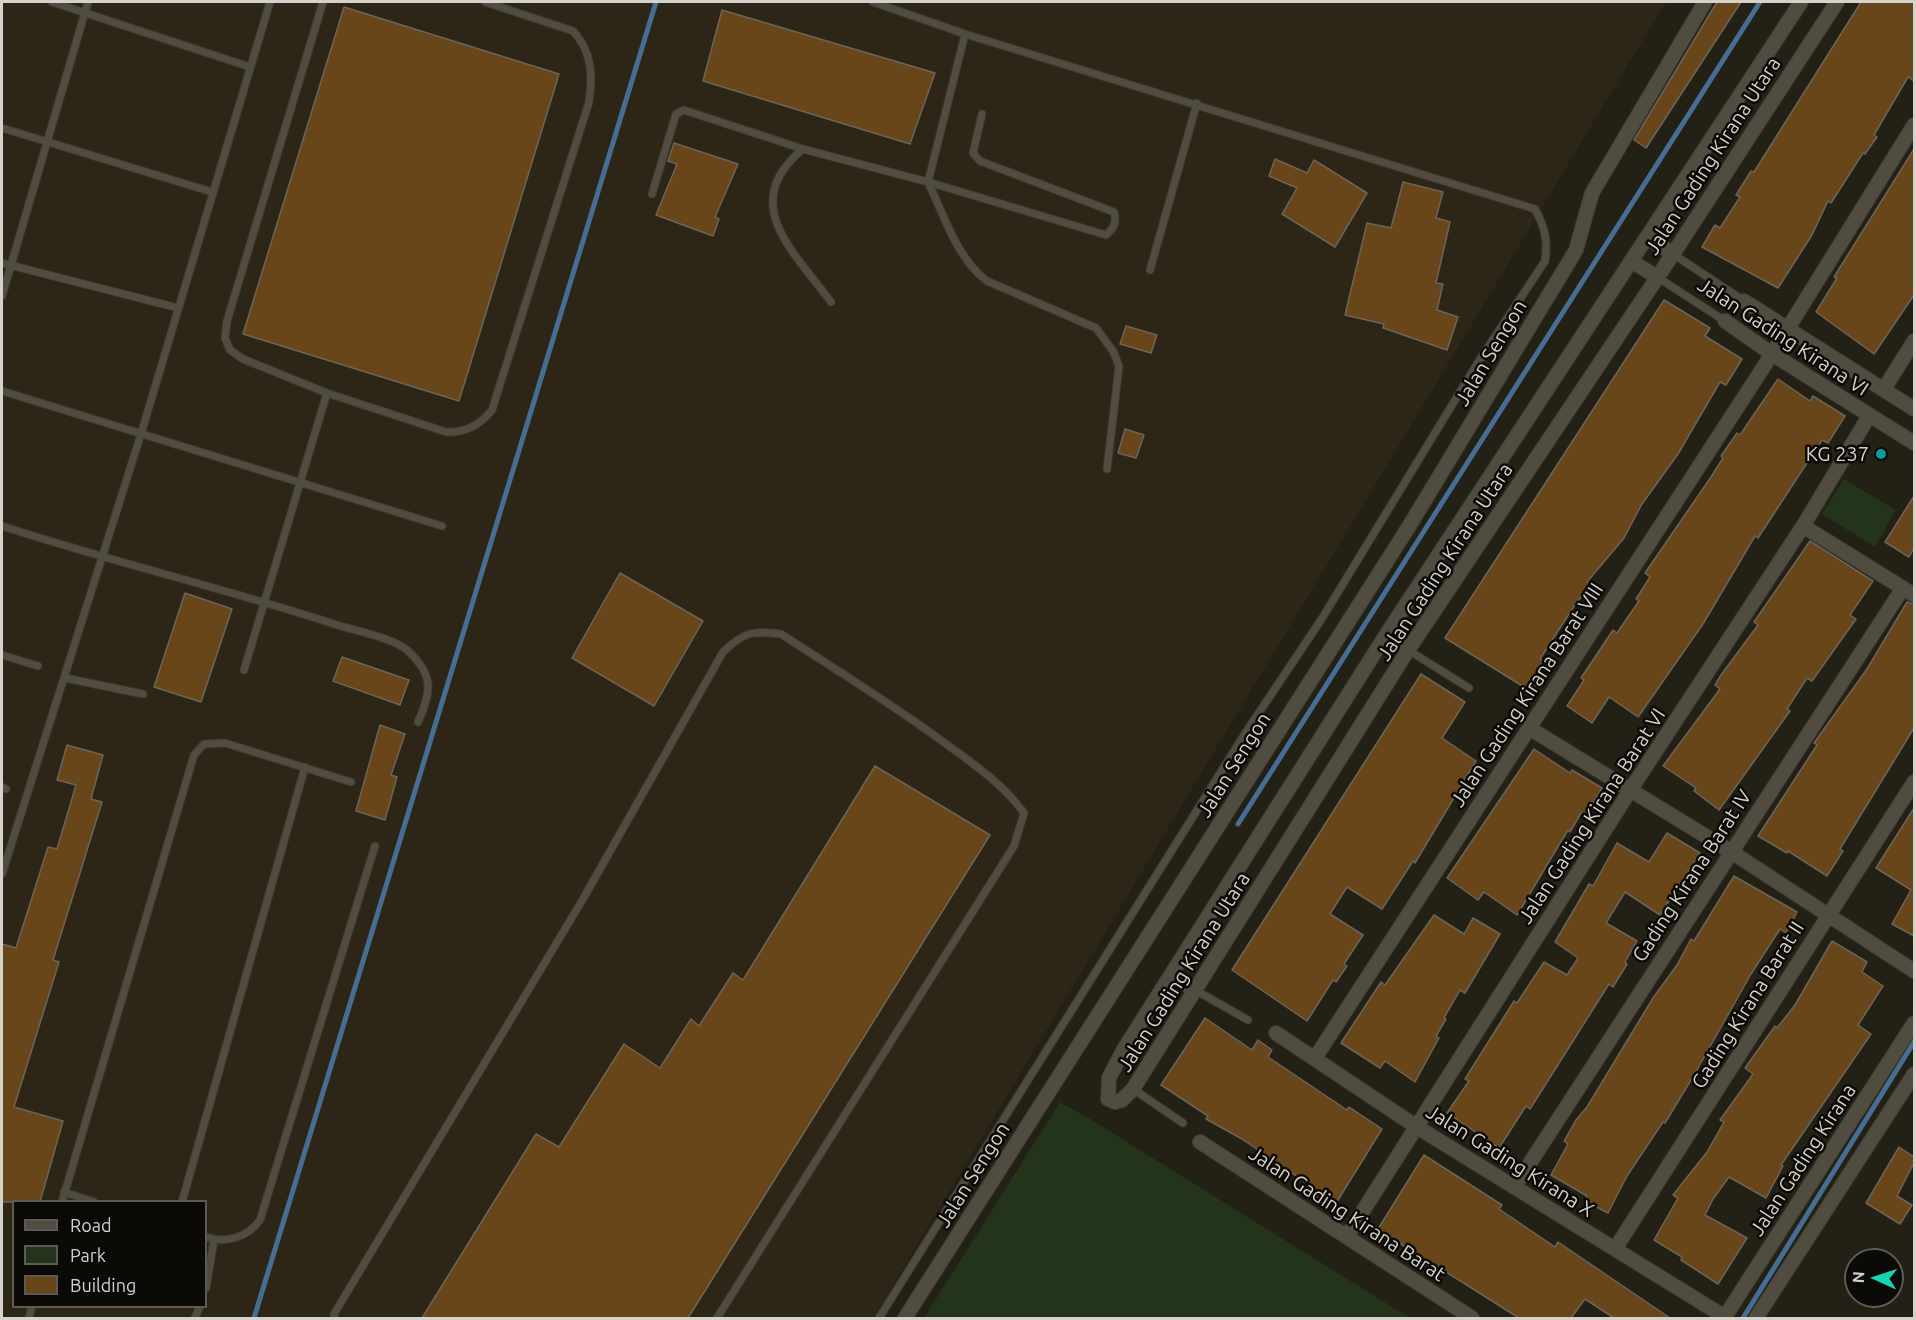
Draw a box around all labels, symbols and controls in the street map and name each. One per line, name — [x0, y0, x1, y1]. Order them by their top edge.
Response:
street label: Jalan Gading Kirana Utara — [1640, 53, 1786, 259]
street label: Jalan Gading Kirana VI — [1693, 273, 1873, 401]
street label: Jalan Sengon — [1450, 296, 1532, 410]
place label: KG 237 — [1806, 442, 1869, 466]
marker: KG 237 — [1874, 447, 1888, 461]
street label: Jalan Gading Kirana Utara — [1372, 459, 1518, 665]
street label: Jalan Gading Kirana Barat VIII — [1446, 579, 1608, 811]
street label: Jalan Gading Kirana Barat VI — [1513, 704, 1671, 928]
street label: Jalan Sengon — [1192, 708, 1276, 822]
street label: Gading Kirana Barat IV — [1627, 785, 1757, 967]
street label: Jalan Gading Kirana Utara — [1113, 868, 1255, 1076]
street label: Gading Kirana Barat II — [1687, 917, 1809, 1093]
street label: Jalan Gading Kirana — [1745, 1080, 1861, 1240]
street label: Jalan Gading Kirana X — [1422, 1100, 1598, 1222]
street label: Jalan Sengon — [931, 1118, 1015, 1232]
street label: Jalan Gading Kirana Barat — [1244, 1141, 1450, 1287]
legend — [12, 1200, 207, 1308]
text: Road — [70, 1215, 112, 1235]
text: Park — [70, 1245, 106, 1265]
north arrow — [1844, 1248, 1904, 1308]
text: N — [1849, 1271, 1867, 1284]
text: Building — [70, 1275, 136, 1295]

